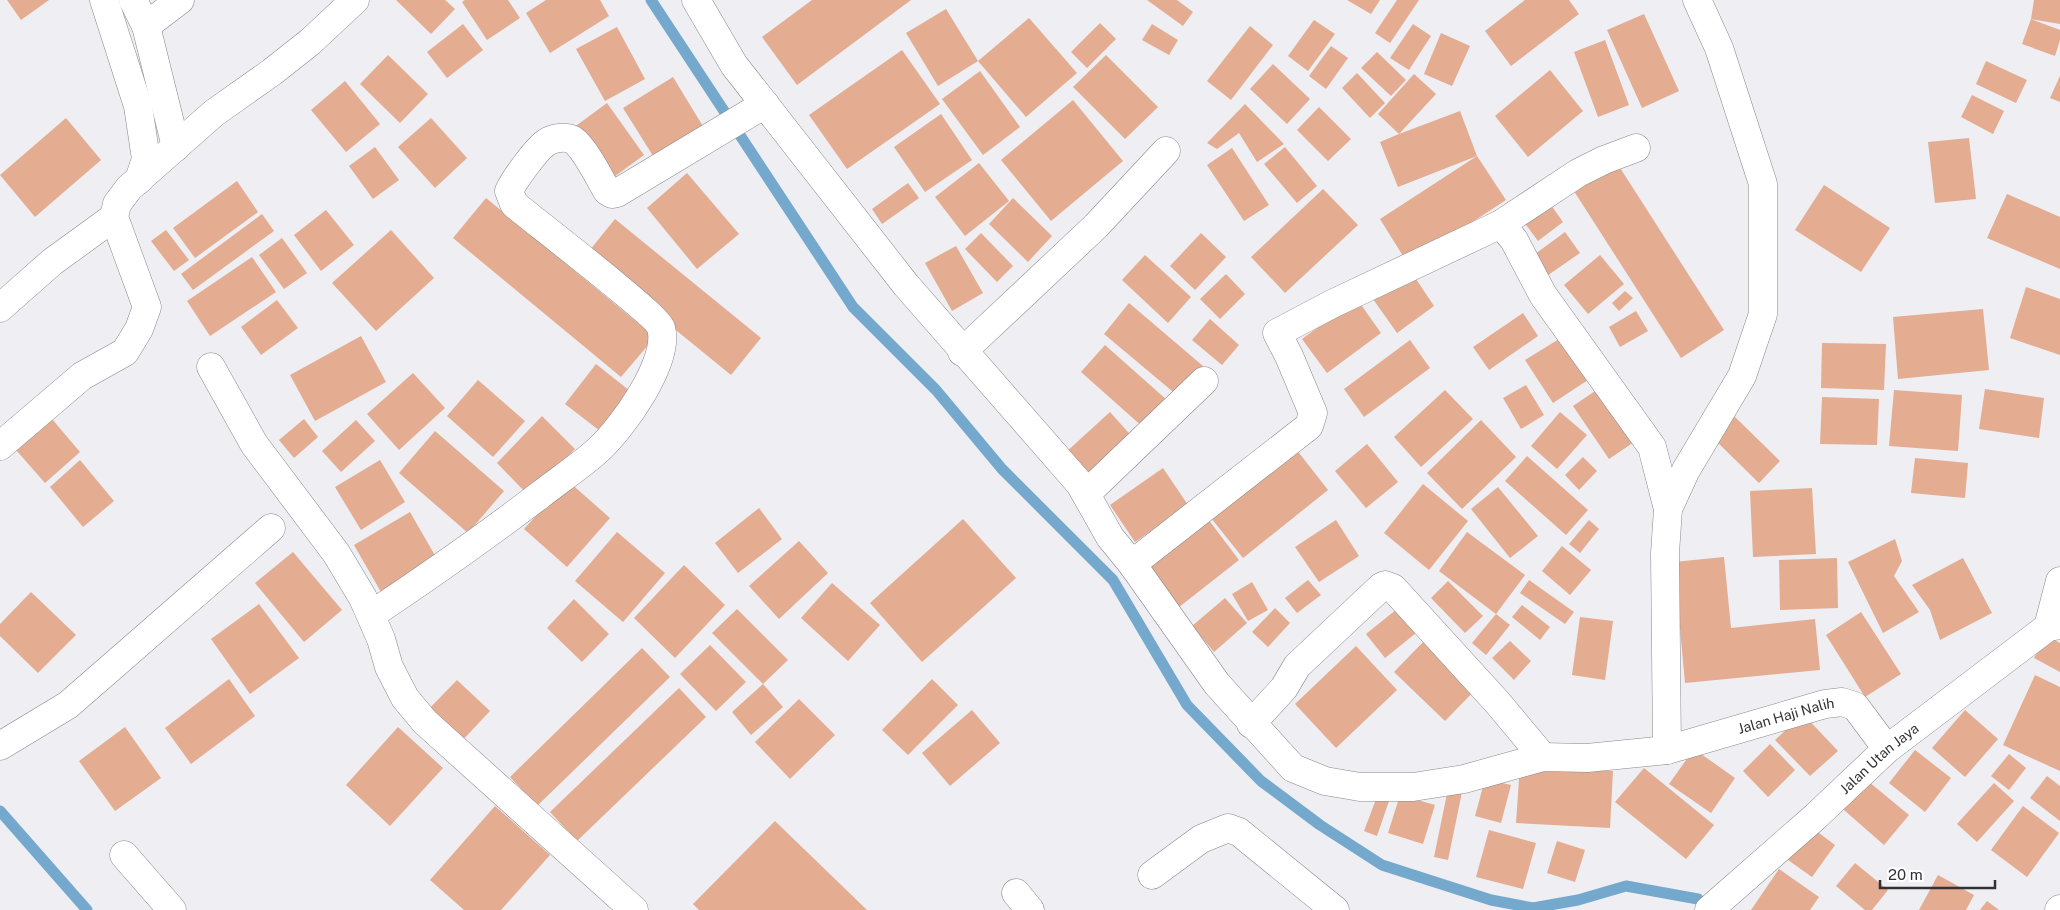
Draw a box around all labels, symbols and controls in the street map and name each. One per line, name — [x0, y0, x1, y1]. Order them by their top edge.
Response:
street label: Jalan Haji Nalih — [1736, 695, 1835, 737]
street label: Jalan Utan Jaya — [1837, 720, 1922, 797]
scale bar — [1880, 858, 1995, 890]
text: 20 m — [1888, 866, 1923, 883]

